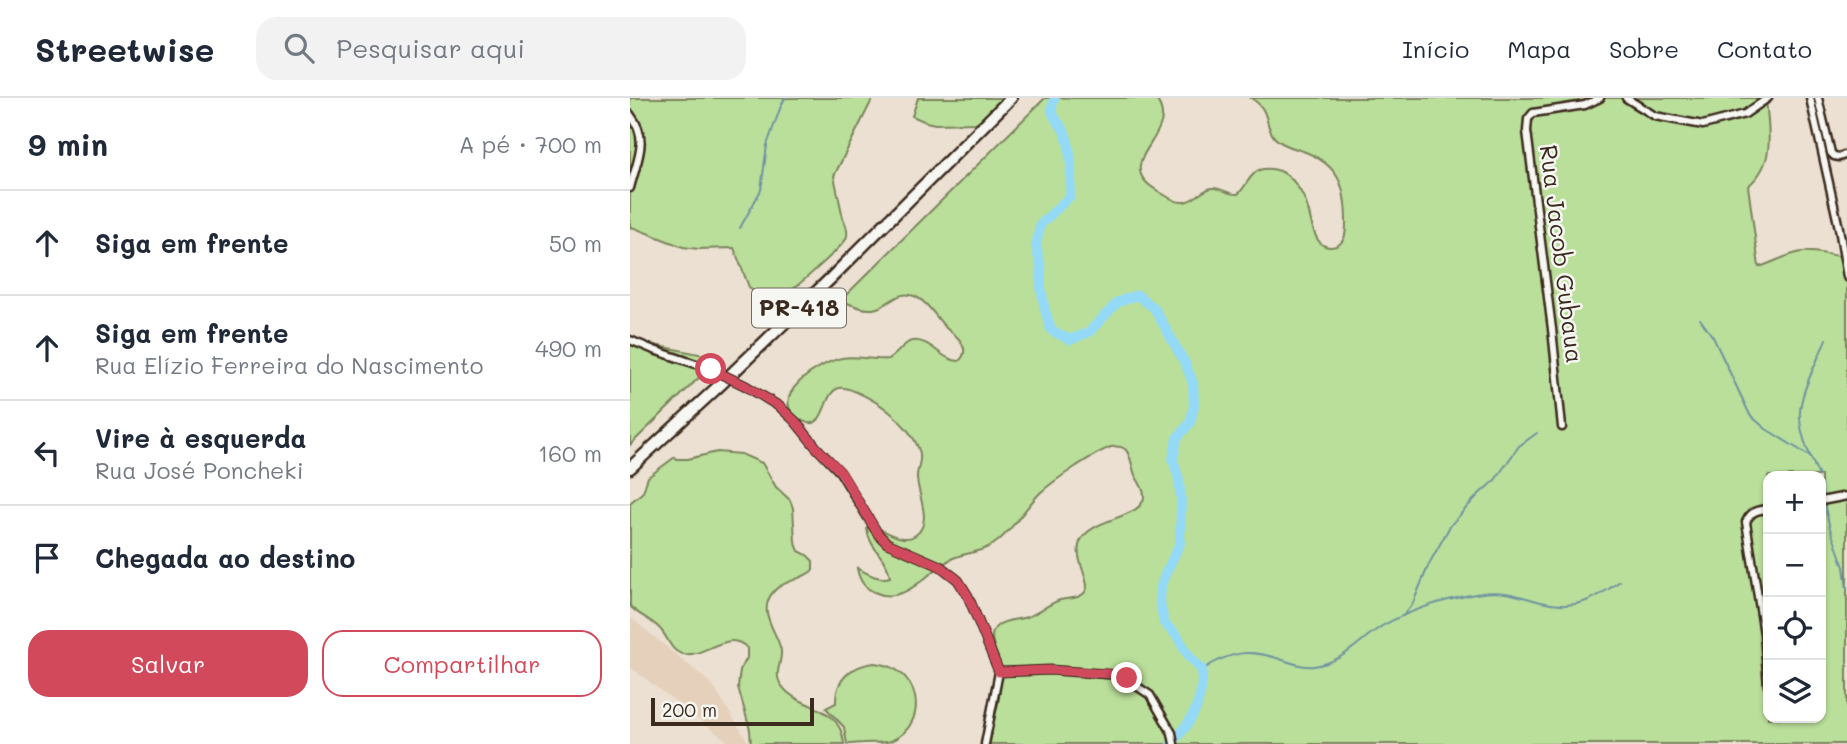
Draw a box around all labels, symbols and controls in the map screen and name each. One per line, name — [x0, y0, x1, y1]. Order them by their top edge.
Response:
search box — [256, 17, 746, 80]
text: Streetwise — [35, 27, 214, 70]
icon: search — [280, 29, 318, 67]
text: Pesquisar aqui — [336, 31, 525, 65]
text: Início — [1402, 33, 1469, 64]
text: Mapa — [1507, 33, 1571, 64]
text: Sobre — [1609, 33, 1679, 64]
text: Contato — [1717, 33, 1812, 64]
text: 9 min — [28, 124, 108, 164]
text: A pé · 700 m — [459, 129, 602, 159]
street label: Rua Jacob Gubaua — [1534, 143, 1591, 365]
icon: ahead — [28, 224, 66, 262]
text: Siga em frente — [95, 226, 289, 260]
text: 50 m — [549, 228, 602, 258]
road number: PR-418 — [752, 288, 846, 328]
text: Siga em frente — [95, 316, 289, 350]
icon: ahead — [28, 329, 66, 367]
text: 490 m — [535, 333, 602, 363]
text: Rua Elízio Ferreira do Nascimento — [95, 350, 483, 380]
route start — [695, 353, 726, 384]
text: Vire à esquerda — [95, 421, 306, 455]
icon: left — [28, 434, 66, 472]
text: 160 m — [538, 438, 602, 468]
text: Rua José Poncheki — [95, 455, 303, 485]
map controls — [1763, 471, 1826, 723]
button: + — [1763, 471, 1826, 534]
button: − — [1763, 534, 1826, 597]
icon: arrive — [28, 539, 66, 577]
text: Chegada ao destino — [95, 541, 355, 575]
button: locate — [1763, 597, 1826, 660]
button: Salvar — [28, 630, 308, 697]
button: Compartilhar — [322, 630, 602, 697]
button: layers — [1763, 660, 1826, 723]
route end — [1111, 662, 1142, 693]
scale bar — [651, 695, 814, 727]
text: 200 m — [662, 697, 717, 722]

